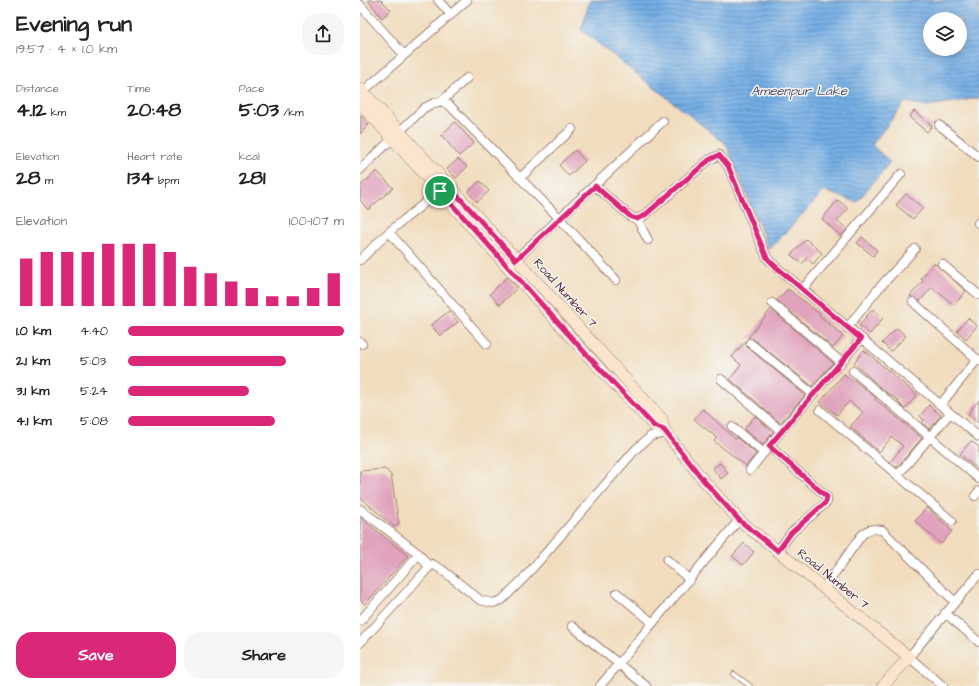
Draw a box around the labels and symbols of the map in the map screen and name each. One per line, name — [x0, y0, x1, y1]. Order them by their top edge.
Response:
water label: Ameenpur Lake — [751, 82, 848, 100]
pin — [423, 174, 457, 208]
street label: Road Number 7 — [529, 255, 601, 332]
street label: Road Number 7 — [794, 545, 873, 613]

